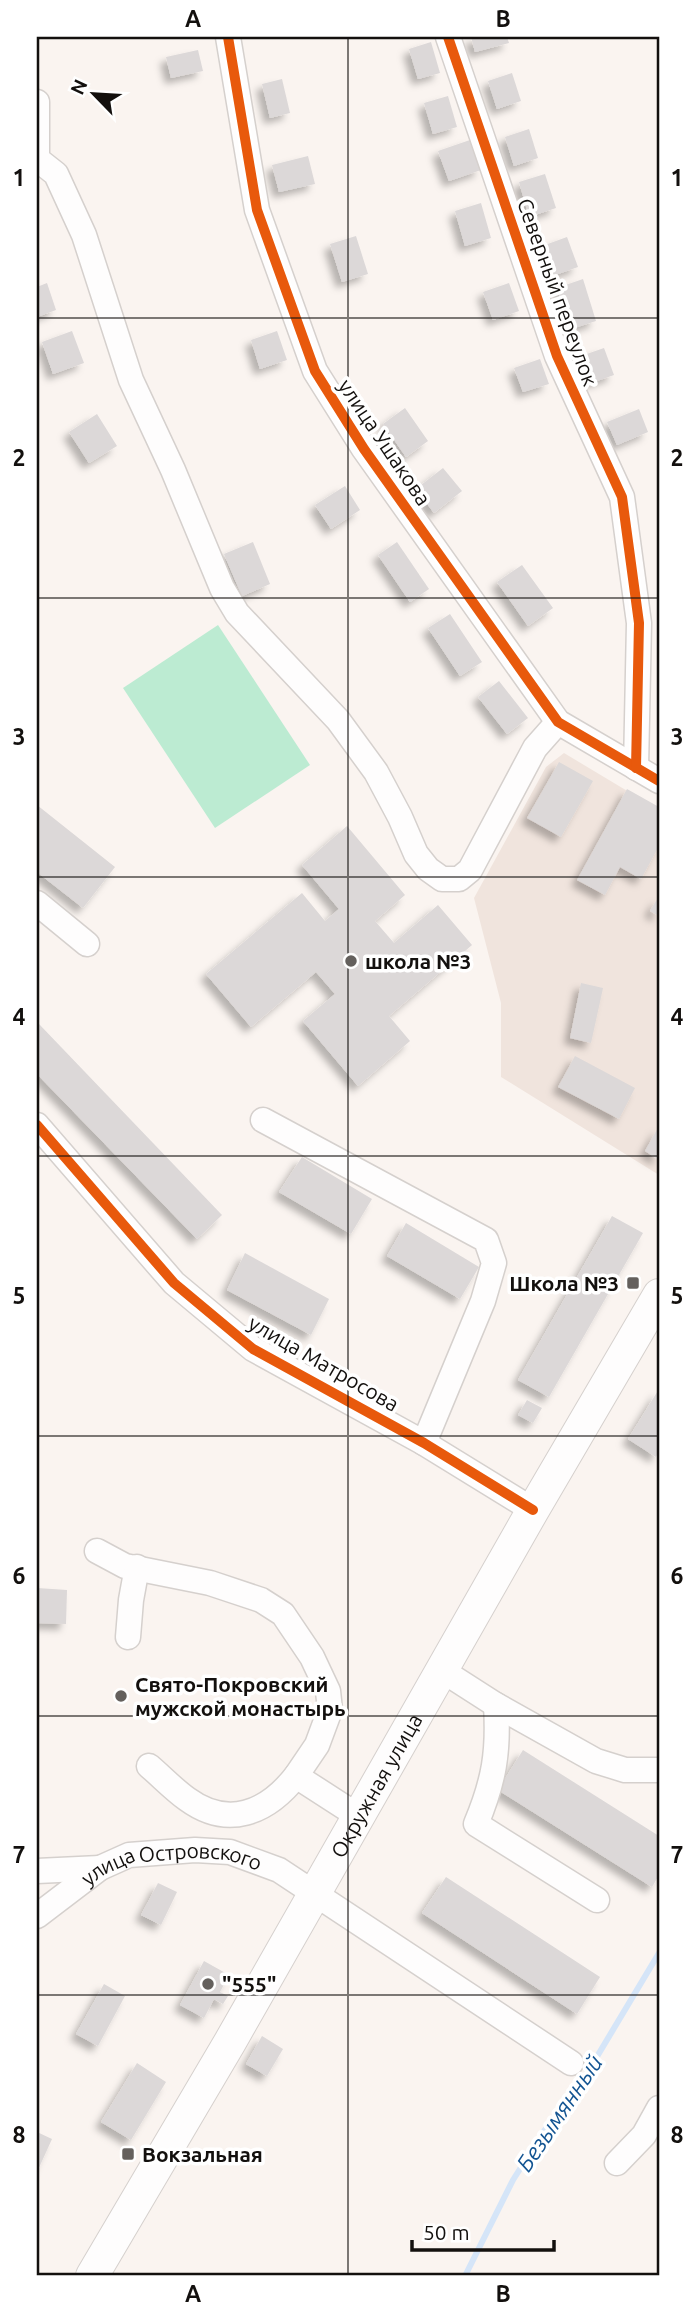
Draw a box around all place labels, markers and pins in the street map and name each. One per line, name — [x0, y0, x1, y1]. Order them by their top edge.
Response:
place label: школа №3 — [365, 949, 471, 973]
marker: школа №3 — [343, 953, 359, 969]
place label: Школа №3 — [509, 1271, 619, 1295]
marker: Школа №3 — [625, 1275, 641, 1291]
place label: Свято-Покровский мужской монастырь — [135, 1672, 346, 1720]
marker: Свято-Покровский мужской монастырь — [113, 1688, 129, 1704]
place label: "555" — [222, 1972, 276, 1996]
marker: "555" — [200, 1976, 216, 1992]
place label: Вокзальная — [142, 2142, 263, 2166]
marker: Вокзальная — [120, 2146, 136, 2162]

